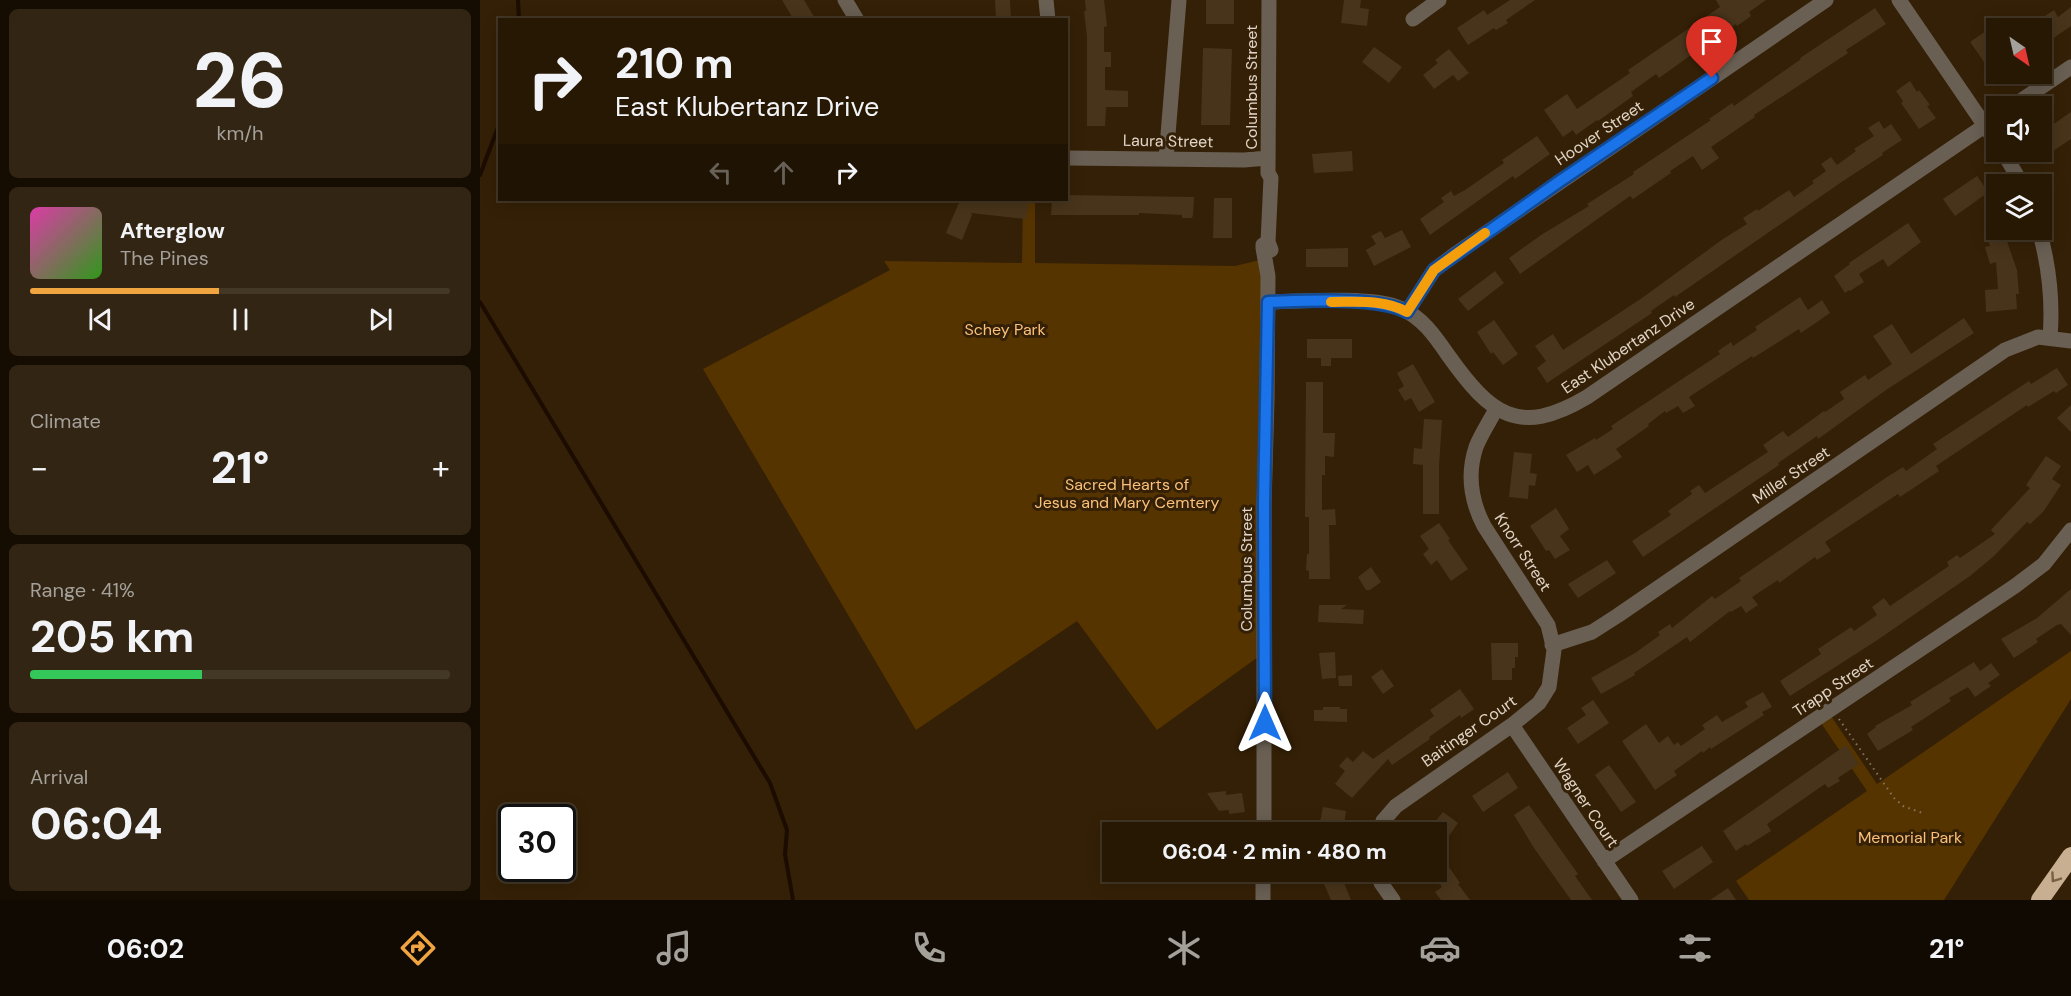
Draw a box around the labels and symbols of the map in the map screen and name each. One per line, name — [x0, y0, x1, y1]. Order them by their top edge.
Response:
pin — [1686, 16, 1737, 78]
north arrow — [1986, 18, 2052, 84]
street label: Columbus Street — [1241, 25, 1262, 149]
street label: Hoover Street — [1551, 96, 1647, 170]
street label: Laura Street — [1123, 130, 1213, 152]
street label: East Klubertanz Drive — [1557, 293, 1699, 399]
park label: Schey Park — [964, 319, 1046, 340]
street label: Miller Street — [1748, 441, 1834, 509]
park label: Sacred Hearts of Jesus and Mary Cemtery — [1035, 474, 1219, 513]
street label: Columbus Street — [1236, 507, 1257, 631]
street label: Knorr Street — [1490, 509, 1556, 595]
street label: Trapp Street — [1789, 652, 1877, 722]
street label: Baitinger Court — [1417, 690, 1521, 772]
position arrow — [1233, 691, 1297, 755]
street label: Wagner Court — [1548, 754, 1624, 852]
speed limit sign: 30 — [498, 804, 576, 882]
park label: Memorial Park — [1858, 827, 1962, 848]
one-way arrow — [2051, 871, 2062, 882]

